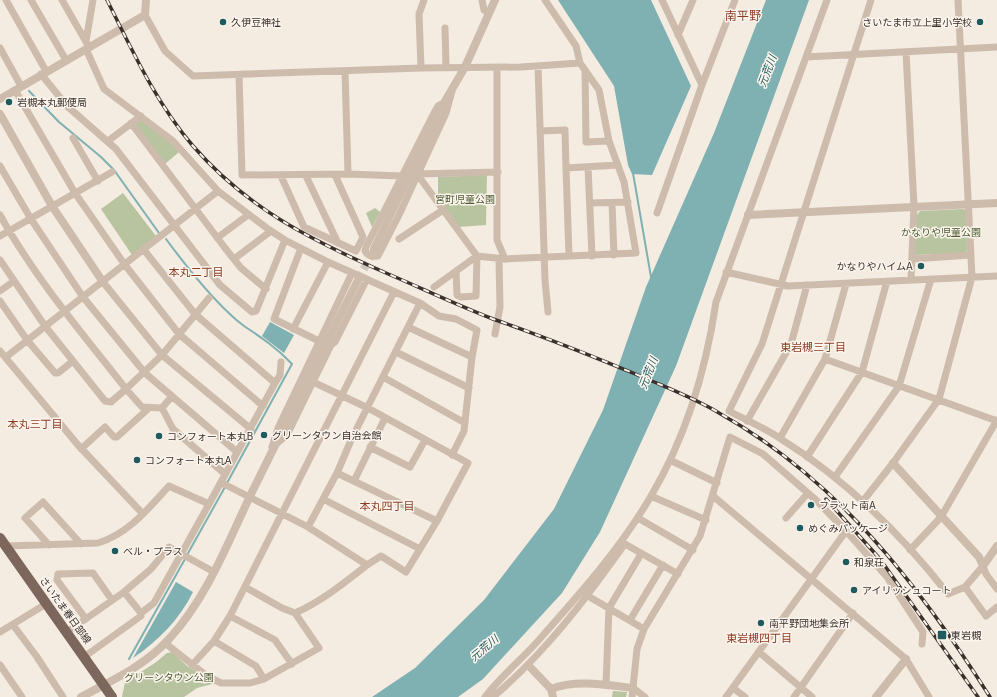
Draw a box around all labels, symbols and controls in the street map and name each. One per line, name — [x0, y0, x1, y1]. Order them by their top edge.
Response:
district label: 南平野 — [725, 8, 761, 23]
place label: 久伊豆神社 — [231, 16, 281, 28]
place label: さいたま市立上里小学校 — [862, 16, 972, 28]
marker: 久伊豆神社 — [218, 17, 228, 27]
marker: さいたま市立上里小学校 — [975, 17, 985, 27]
water label: 元荒川 — [755, 52, 780, 89]
place label: 岩槻本丸郵便局 — [17, 96, 87, 108]
marker: 岩槻本丸郵便局 — [4, 97, 14, 107]
park label: 宮町児童公園 — [435, 193, 495, 205]
park label: かなりや児童公園 — [901, 226, 981, 238]
place label: かなりやハイムA — [837, 260, 913, 272]
marker: かなりやハイムA — [916, 261, 926, 271]
district label: 本丸二丁目 — [169, 265, 224, 279]
district label: 東岩槻三丁目 — [780, 340, 846, 354]
water label: 元荒川 — [636, 354, 661, 391]
district label: 本丸三丁目 — [8, 417, 63, 431]
place label: グリーンタウン自治会館 — [272, 429, 382, 441]
place label: コンフォート本丸B — [167, 430, 253, 442]
marker: グリーンタウン自治会館 — [259, 430, 269, 440]
marker: コンフォート本丸B — [154, 431, 164, 441]
place label: コンフォート本丸A — [145, 454, 232, 466]
marker: コンフォート本丸A — [132, 455, 142, 465]
district label: 本丸四丁目 — [360, 499, 415, 513]
place label: フラット南A — [819, 499, 876, 511]
marker: フラット南A — [806, 500, 816, 510]
place label: めぐみパッケージ — [808, 522, 888, 534]
marker: めぐみパッケージ — [795, 523, 805, 533]
place label: ベル・プラス — [123, 545, 183, 557]
marker: ベル・プラス — [110, 546, 120, 556]
place label: 和泉荘 — [854, 556, 884, 568]
marker: 和泉荘 — [841, 557, 851, 567]
street label: さいたま春日部線 — [38, 574, 94, 646]
place label: アイリッシュコート — [862, 584, 952, 596]
marker: アイリッシュコート — [849, 585, 859, 595]
place label: 南平野団地集会所 — [769, 617, 849, 629]
marker: 南平野団地集会所 — [756, 618, 766, 628]
marker: 東岩槻 — [936, 629, 948, 641]
place label: 東岩槻 — [951, 629, 982, 641]
water label: 元荒川 — [467, 631, 502, 664]
district label: 東岩槻四丁目 — [726, 631, 792, 645]
park label: グリーンタウン公園 — [124, 671, 214, 683]

